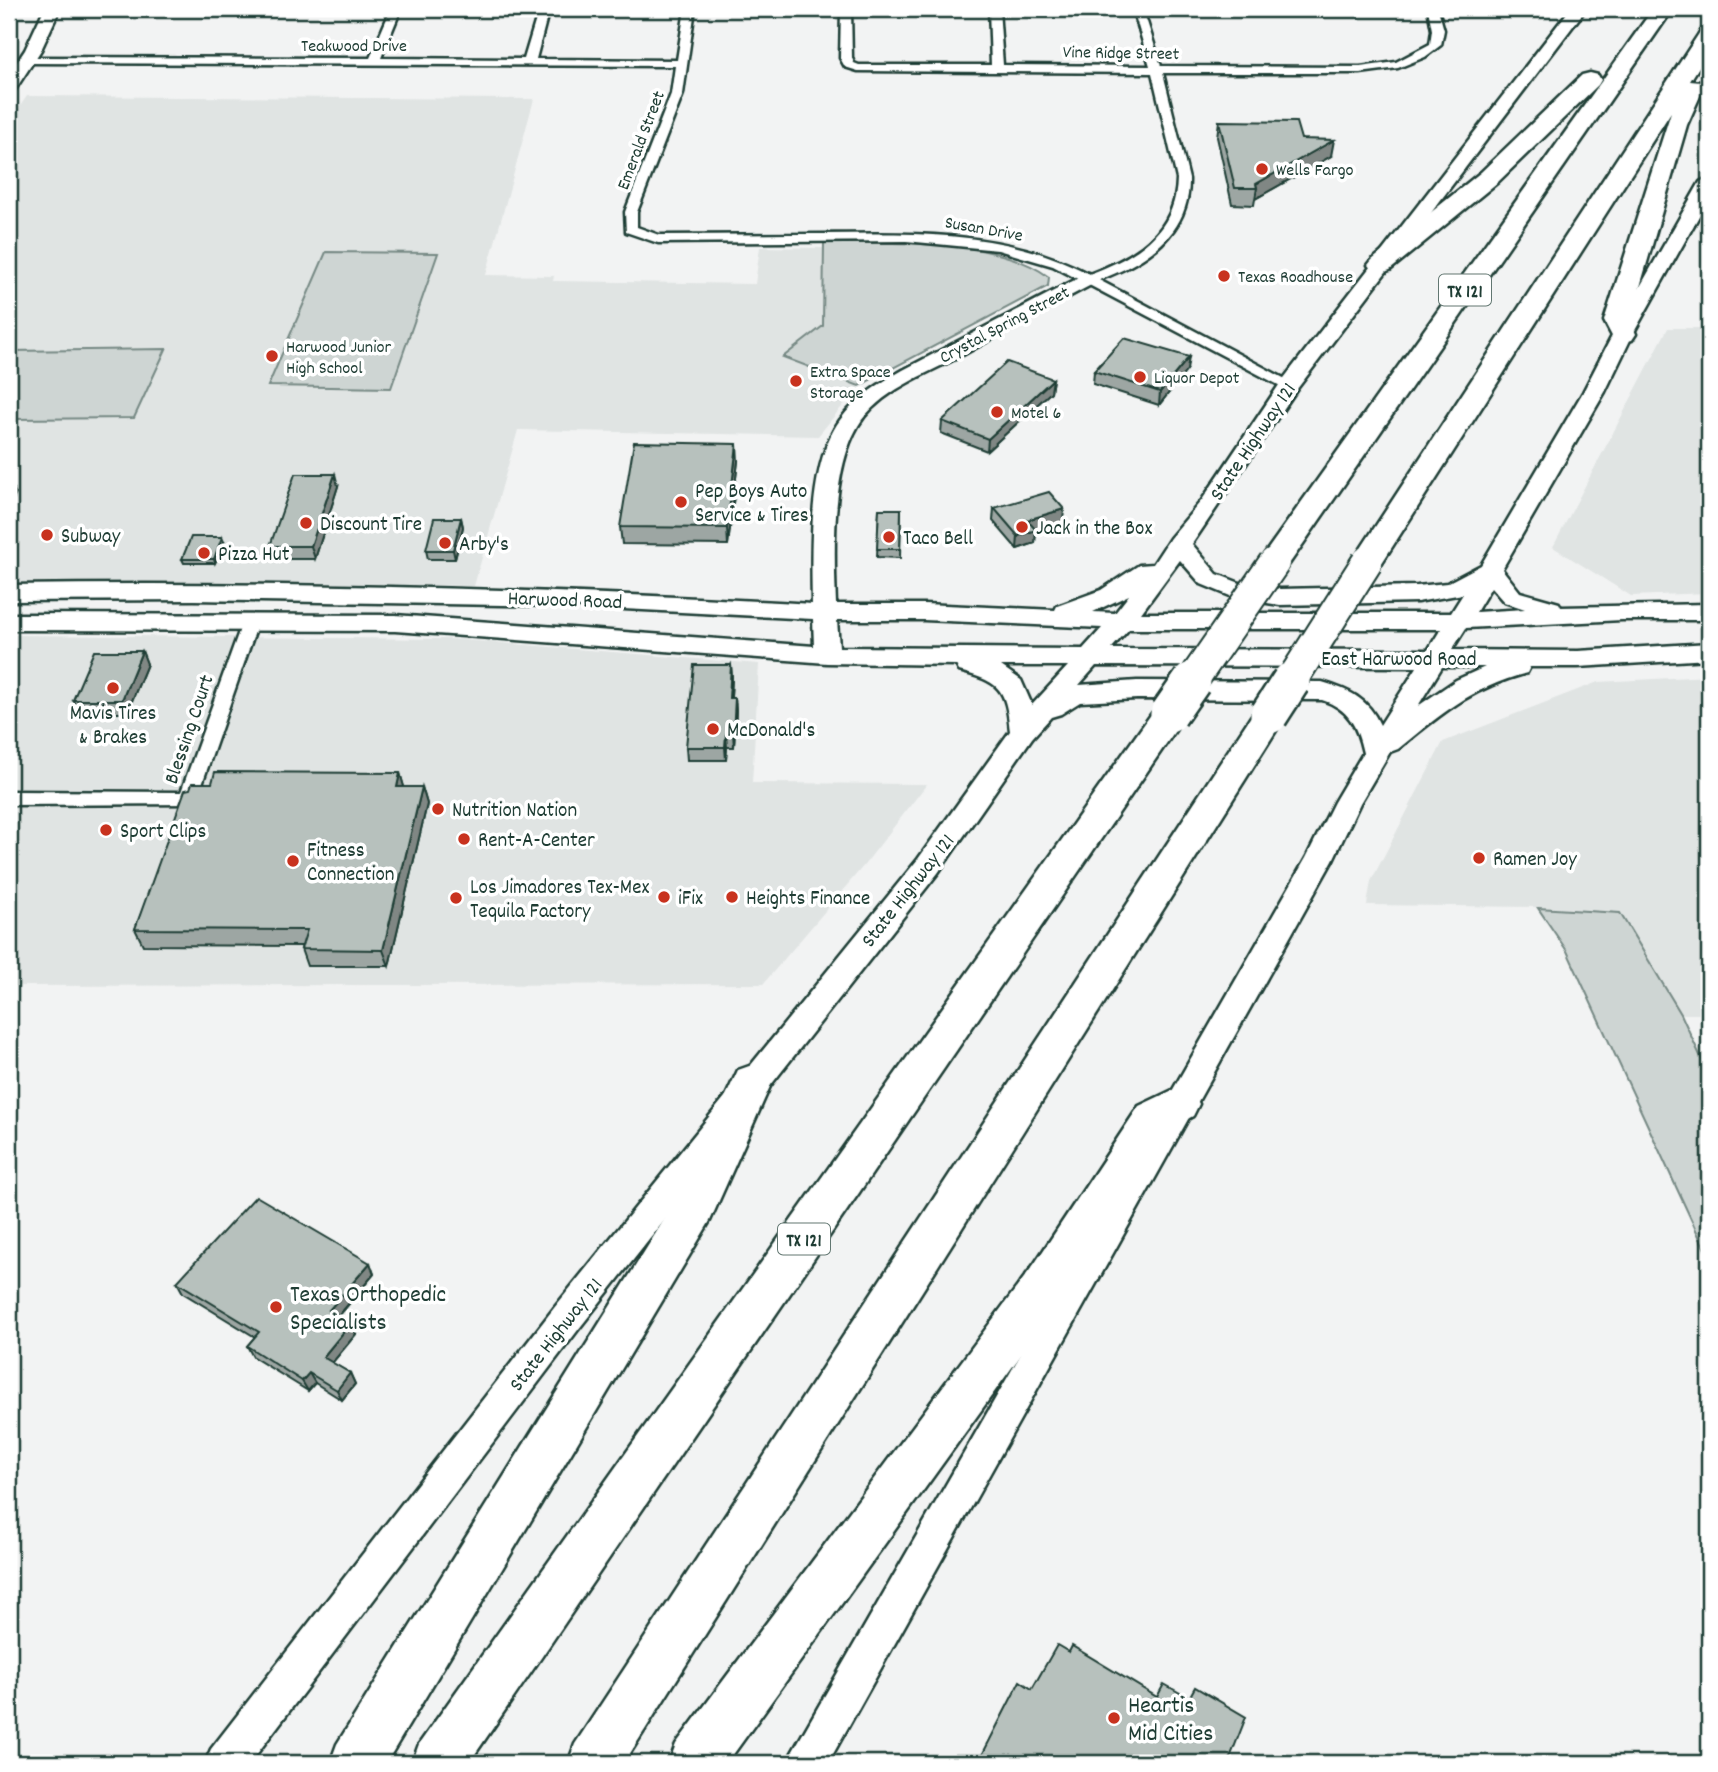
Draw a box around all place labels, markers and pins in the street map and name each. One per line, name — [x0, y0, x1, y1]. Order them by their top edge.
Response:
place label: Wells Fargo — [1276, 159, 1354, 184]
marker: Wells Fargo — [1254, 161, 1270, 177]
place label: Texas Roadhouse — [1238, 266, 1353, 291]
marker: Texas Roadhouse — [1216, 268, 1232, 284]
place label: Harwood Junior High School — [286, 336, 391, 382]
marker: Harwood Junior High School — [264, 348, 280, 364]
place label: Extra Space Storage — [810, 361, 891, 407]
place label: Liquor Depot — [1154, 367, 1240, 392]
marker: Liquor Depot — [1132, 369, 1148, 385]
marker: Extra Space Storage — [788, 373, 804, 389]
place label: Motel 6 — [1011, 402, 1061, 427]
marker: Motel 6 — [989, 404, 1005, 420]
place label: Pep Boys Auto Service & Tires — [695, 478, 809, 532]
marker: Pep Boys Auto Service & Tires — [673, 494, 689, 510]
place label: Discount Tire — [320, 511, 422, 541]
marker: Discount Tire — [298, 515, 314, 531]
place label: Jack in the Box — [1036, 515, 1152, 545]
marker: Jack in the Box — [1014, 519, 1030, 535]
place label: Subway — [61, 523, 121, 553]
place label: Taco Bell — [903, 525, 973, 555]
marker: Subway — [39, 527, 55, 543]
marker: Taco Bell — [881, 529, 897, 545]
place label: Arby's — [459, 531, 509, 561]
marker: Arby's — [437, 535, 453, 551]
place label: Pizza Hut — [218, 541, 290, 571]
marker: Pizza Hut — [196, 545, 212, 561]
marker: Mavis Tires & Brakes — [105, 680, 121, 696]
place label: Mavis Tires & Brakes — [70, 700, 156, 754]
place label: McDonald's — [727, 717, 815, 747]
marker: McDonald's — [705, 721, 721, 737]
place label: Nutrition Nation — [452, 797, 577, 827]
marker: Nutrition Nation — [430, 801, 446, 817]
place label: Sport Clips — [120, 818, 206, 848]
marker: Sport Clips — [98, 822, 114, 838]
place label: Rent-A-Center — [478, 827, 595, 857]
marker: Rent-A-Center — [456, 831, 472, 847]
place label: Fitness Connection — [307, 837, 394, 891]
place label: Ramen Joy — [1493, 846, 1577, 876]
marker: Ramen Joy — [1471, 850, 1487, 866]
marker: Fitness Connection — [285, 853, 301, 869]
place label: Los Jimadores Tex-Mex Tequila Factory — [470, 874, 649, 928]
place label: iFix — [678, 885, 703, 915]
place label: Heights Finance — [746, 885, 870, 915]
marker: iFix — [656, 889, 672, 905]
marker: Heights Finance — [724, 889, 740, 905]
marker: Los Jimadores Tex-Mex Tequila Factory — [448, 890, 464, 906]
place label: Texas Orthopedic Specialists — [290, 1279, 446, 1341]
marker: Texas Orthopedic Specialists — [268, 1299, 284, 1315]
place label: Heartis Mid Cities — [1128, 1690, 1213, 1752]
marker: Heartis Mid Cities — [1106, 1710, 1122, 1726]

